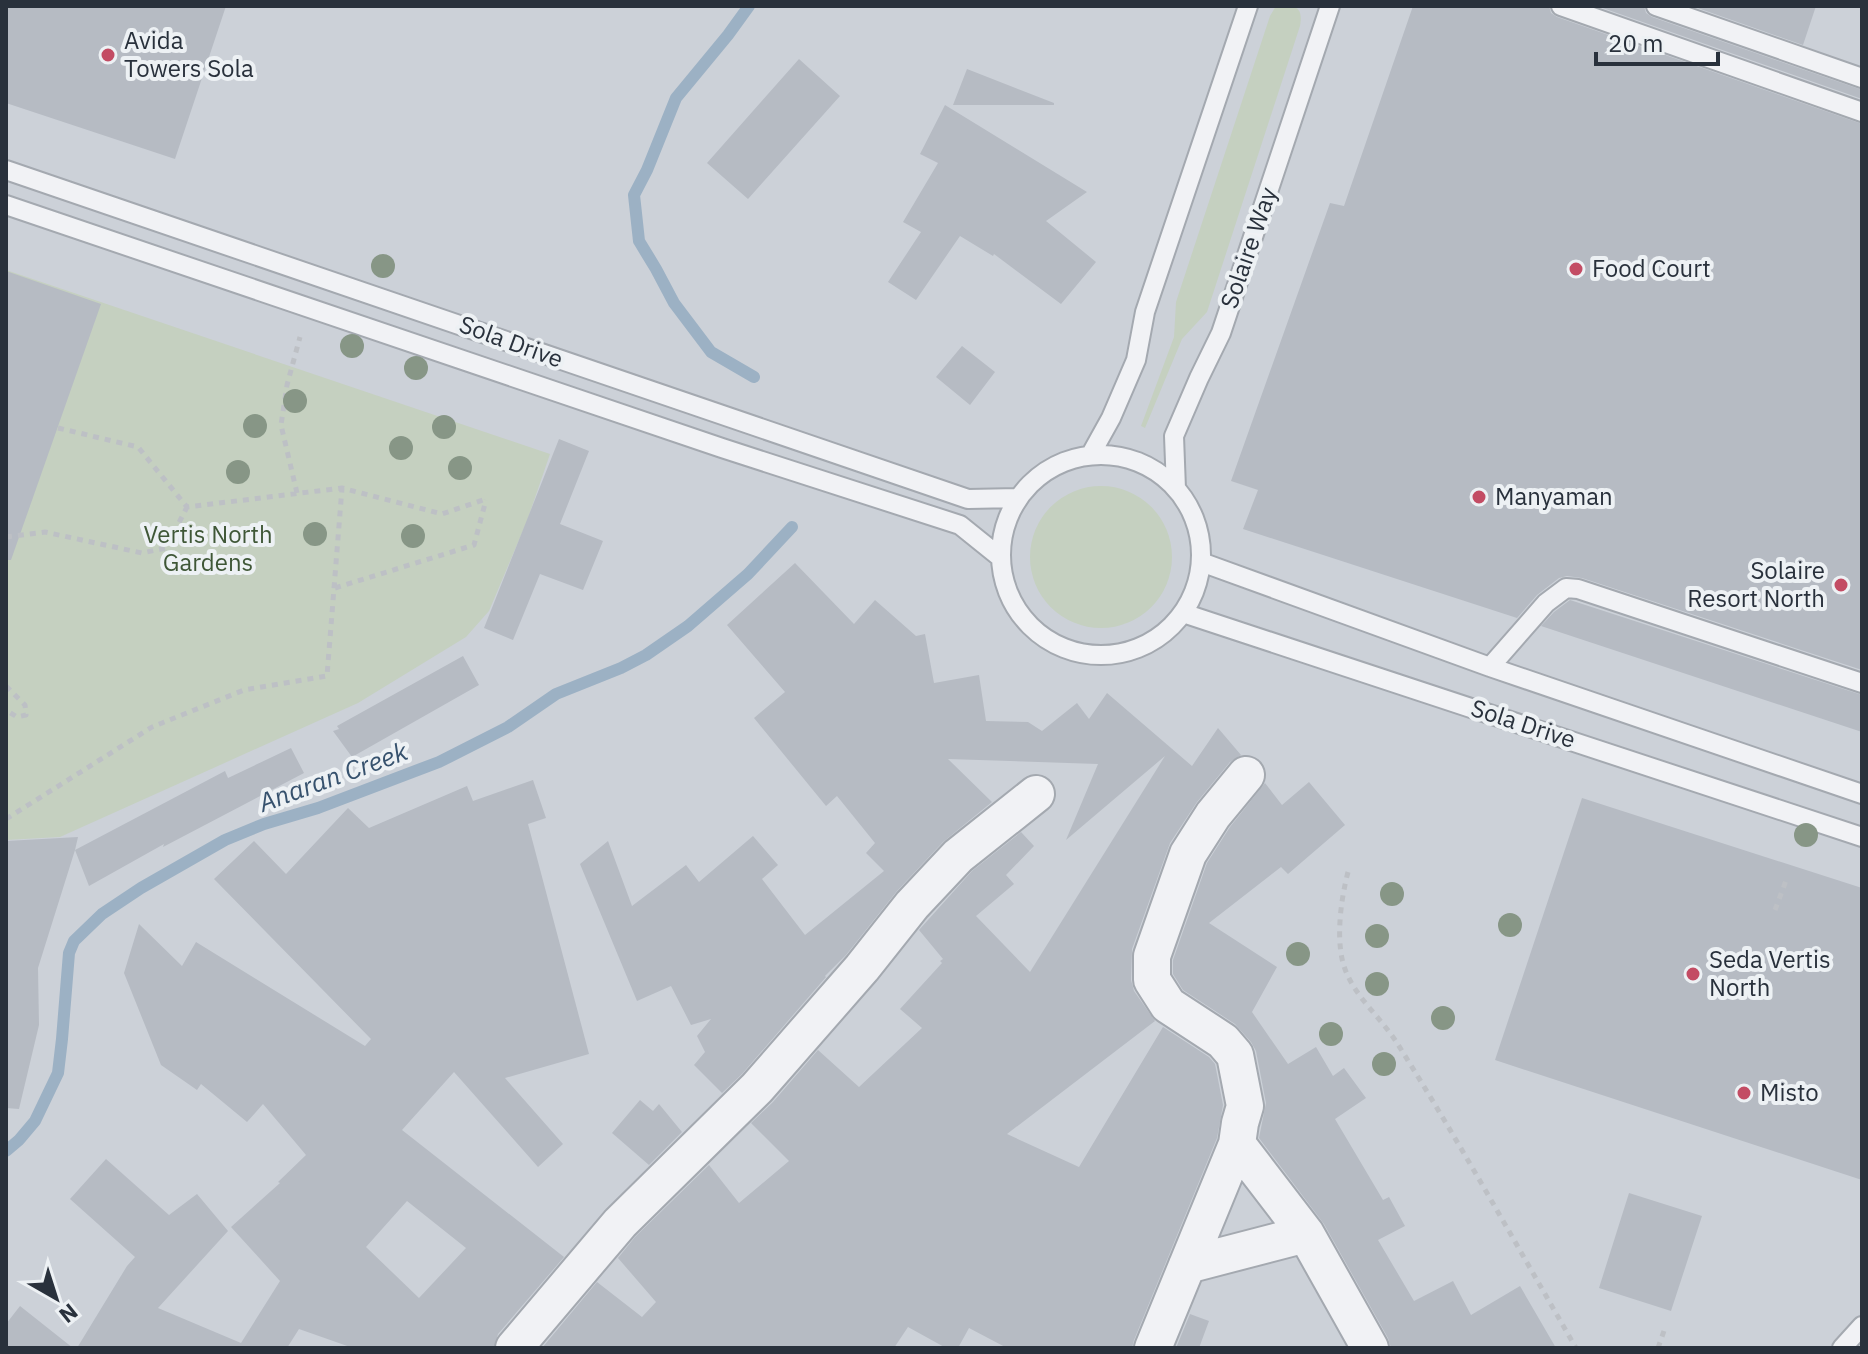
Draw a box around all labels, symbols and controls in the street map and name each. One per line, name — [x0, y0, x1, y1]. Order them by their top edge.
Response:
scale bar — [1596, 16, 1718, 66]
place label: Avida Towers Sola — [124, 24, 254, 84]
text: 20 m — [1608, 27, 1663, 59]
marker: Avida Towers Sola — [99, 46, 117, 64]
street label: Solaire Way — [1212, 183, 1284, 312]
place label: Food Court — [1592, 252, 1711, 284]
marker: Food Court — [1567, 260, 1585, 278]
street label: Sola Drive — [455, 308, 568, 375]
place label: Manyaman — [1495, 480, 1613, 512]
marker: Manyaman — [1470, 488, 1488, 506]
park label: Vertis North Gardens — [143, 518, 273, 578]
place label: Solaire Resort North — [1687, 554, 1825, 614]
marker: Solaire Resort North — [1832, 576, 1850, 594]
street label: Sola Drive — [1467, 691, 1580, 755]
water label: Anaran Creek — [252, 733, 412, 819]
place label: Seda Vertis North — [1709, 943, 1831, 1003]
marker: Seda Vertis North — [1684, 965, 1702, 983]
place label: Misto — [1760, 1076, 1819, 1108]
marker: Misto — [1735, 1084, 1753, 1102]
north arrow — [16, 1258, 96, 1338]
text: N — [54, 1298, 84, 1330]

